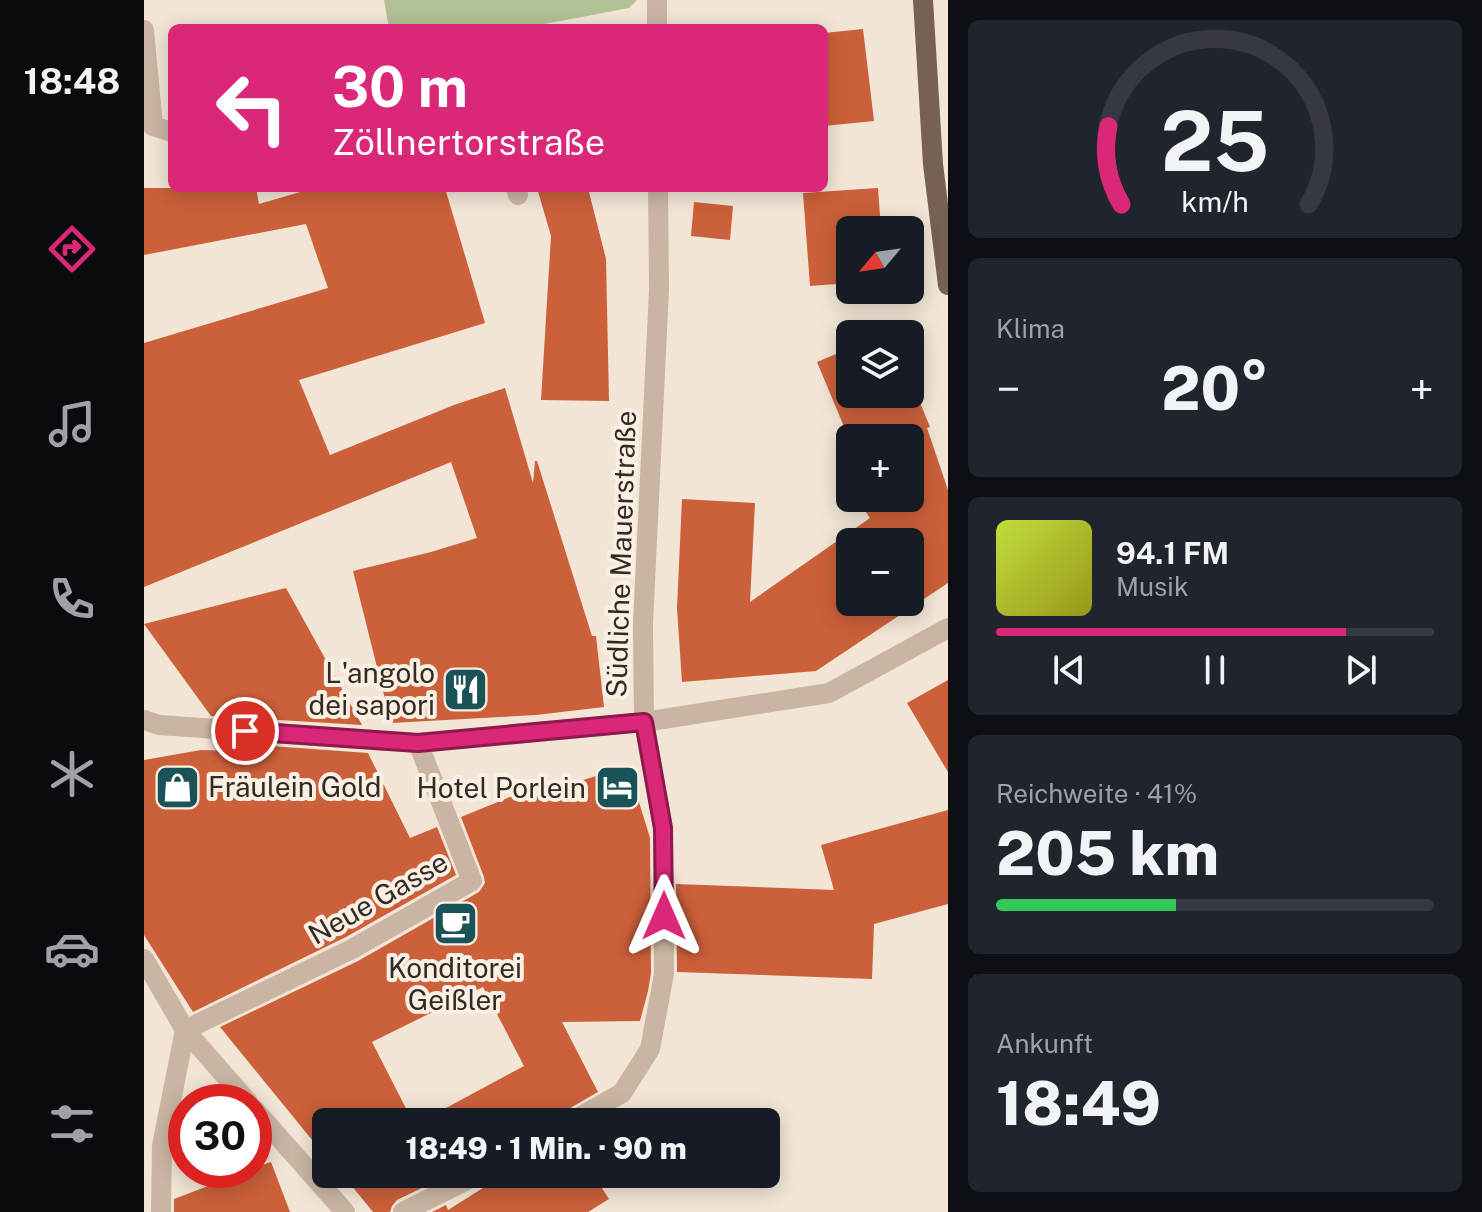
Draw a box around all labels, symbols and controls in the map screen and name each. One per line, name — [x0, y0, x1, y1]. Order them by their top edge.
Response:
text: 30 m — [332, 54, 468, 120]
icon: left — [200, 56, 304, 160]
text: 18:48 — [24, 60, 120, 102]
text: 25 — [1161, 92, 1269, 190]
text: Zöllnertorstraße — [332, 121, 605, 163]
text: km/h — [1181, 185, 1249, 218]
north arrow — [836, 216, 924, 304]
map controls — [836, 216, 924, 616]
icon: directions — [44, 221, 100, 277]
text: Klima — [996, 313, 1065, 344]
button: layers — [836, 320, 924, 408]
text: 20° — [1161, 353, 1269, 424]
text: − — [996, 363, 1020, 415]
text: + — [1410, 363, 1434, 415]
icon: music — [44, 396, 100, 452]
street label: Südliche Mauerstraße — [599, 410, 642, 698]
button: + — [836, 424, 924, 512]
button: − — [836, 528, 924, 616]
text: 94.1 FM — [1116, 535, 1229, 571]
icon: phone — [44, 571, 100, 627]
text: Musik — [1116, 571, 1188, 602]
icon: previous — [1047, 648, 1091, 692]
icon: pause — [1193, 648, 1237, 692]
icon: next — [1339, 648, 1383, 692]
place label: L'angolo dei sapori — [309, 656, 435, 721]
restaurant icon: L'angolo dei sapori — [442, 665, 490, 713]
pin — [211, 697, 279, 765]
icon: arrive — [223, 709, 267, 753]
icon: climate — [44, 746, 100, 802]
shop icon: Fräulein Gold — [153, 763, 201, 811]
hotel icon: Hotel Porlein — [593, 764, 641, 812]
place label: Fräulein Gold — [208, 770, 382, 803]
place label: Hotel Porlein — [417, 771, 586, 804]
text: Reichweite · 41% — [996, 778, 1197, 809]
text: 205 km — [996, 818, 1219, 889]
street label: Neue Gasse — [302, 844, 453, 951]
position arrow — [622, 874, 706, 958]
cafe icon: Konditorei Geißler — [431, 899, 479, 947]
icon: car — [44, 921, 100, 977]
place label: Konditorei Geißler — [388, 951, 522, 1016]
text: Ankunft — [996, 1028, 1093, 1059]
text: 18:49 — [996, 1068, 1161, 1139]
speed limit sign: 30 — [168, 1084, 272, 1188]
icon: filters — [44, 1096, 100, 1152]
text: 18:49 · 1 Min. · 90 m — [405, 1130, 687, 1166]

